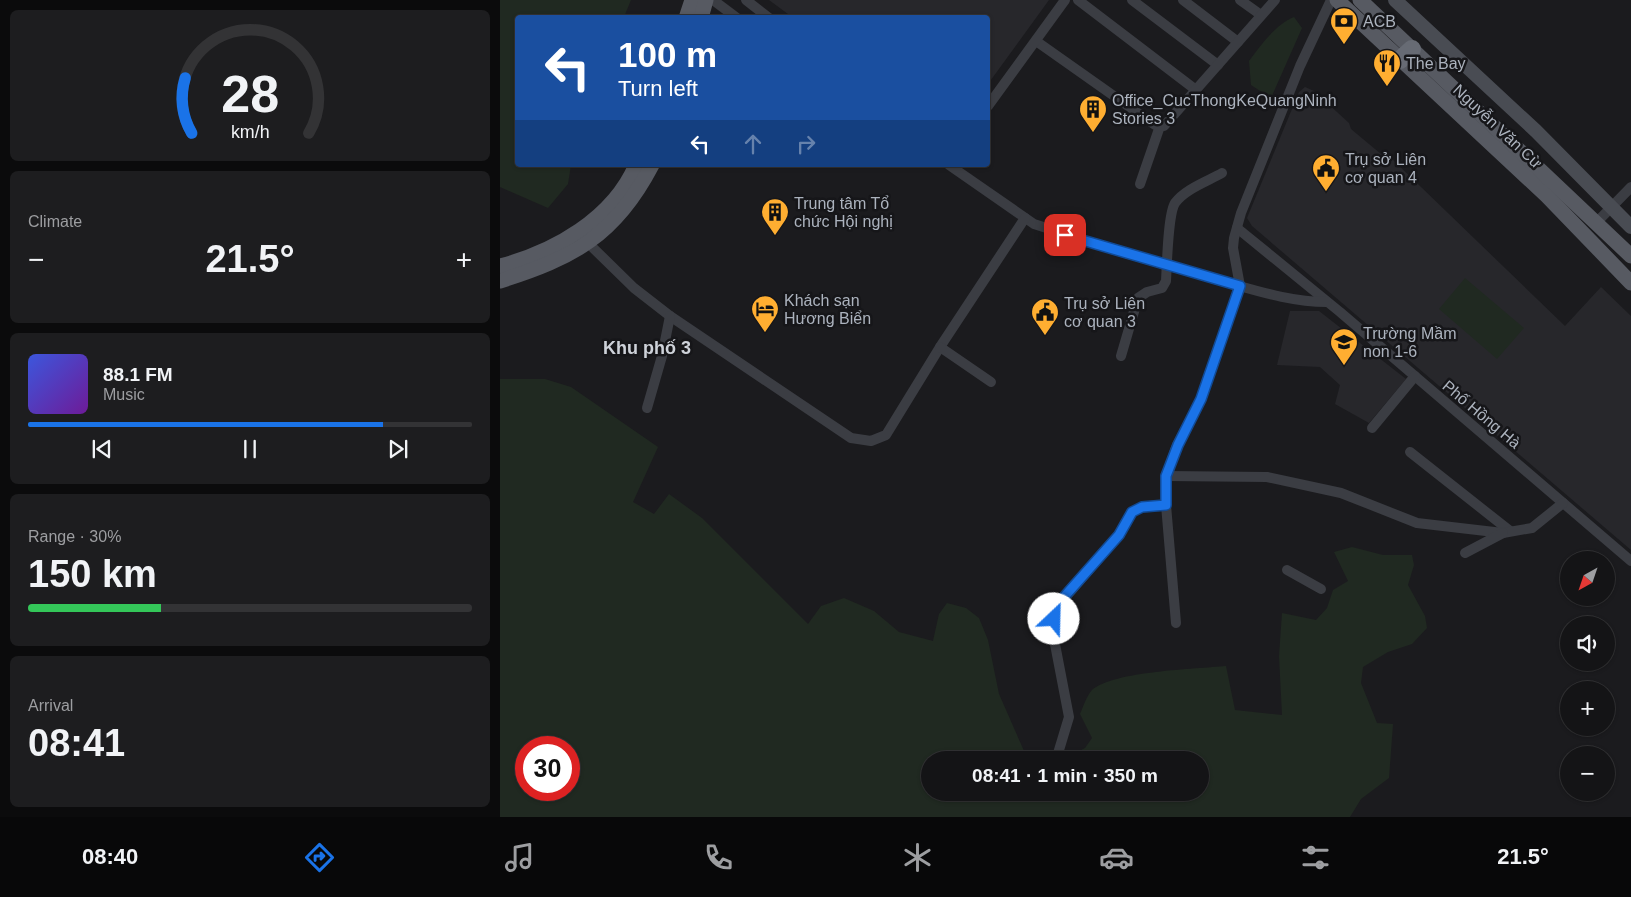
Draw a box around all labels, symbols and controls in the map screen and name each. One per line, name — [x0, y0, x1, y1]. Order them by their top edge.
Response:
bank icon: ACB — [1329, 6, 1359, 45]
place label: ACB — [1363, 13, 1396, 30]
icon: left — [535, 35, 600, 100]
text: 100 m — [618, 35, 717, 74]
restaurant icon: The Bay — [1372, 48, 1402, 87]
place label: The Bay — [1406, 55, 1466, 72]
text: 28 — [221, 65, 279, 123]
text: Turn left — [618, 76, 698, 101]
street label: Nguyễn Văn Cừ — [1450, 80, 1546, 172]
place label: Office_CucThongKeQuangNinh Stories 3 — [1112, 92, 1337, 127]
building icon: Office_CucThongKeQuangNinh Stories 3 — [1078, 94, 1108, 133]
text: km/h — [231, 122, 269, 142]
icon: left — [686, 130, 714, 158]
icon: ahead — [739, 130, 767, 158]
icon: right — [792, 130, 820, 158]
place label: Trụ sở Liên cơ quan 4 — [1345, 151, 1426, 186]
public building icon: Trụ sở Liên cơ quan 4 — [1311, 153, 1341, 192]
place label: Trung tâm Tổ chức Hội nghị — [794, 195, 893, 230]
building icon: Trung tâm Tổ chức Hội nghị — [760, 197, 790, 236]
text: Climate — [28, 213, 82, 230]
pin — [1044, 214, 1086, 256]
icon: arrive — [1051, 221, 1079, 249]
text: 21.5° — [205, 238, 295, 280]
text: − — [28, 244, 44, 275]
text: + — [456, 244, 472, 275]
place label: Khách sạn Hương Biển — [784, 292, 871, 327]
hotel icon: Khách sạn Hương Biển — [750, 294, 780, 333]
place label: Trụ sở Liên cơ quan 3 — [1064, 295, 1145, 330]
public building icon: Trụ sở Liên cơ quan 3 — [1030, 297, 1060, 336]
place label: Trường Mầm non 1-6 — [1363, 325, 1457, 360]
school or university icon: Trường Mầm non 1-6 — [1329, 327, 1359, 366]
district label: Khu phố 3 — [603, 338, 691, 358]
text: 88.1 FM — [103, 364, 173, 385]
street label: Phố Hồng Hà — [1439, 377, 1524, 452]
text: Music — [103, 386, 145, 403]
icon: previous — [88, 435, 116, 463]
icon: pause — [236, 435, 264, 463]
icon: next — [384, 435, 412, 463]
text: Range · 30% — [28, 528, 121, 545]
north arrow — [1560, 551, 1615, 606]
map controls — [1560, 551, 1615, 801]
text: 150 km — [28, 553, 157, 595]
position arrow — [1027, 592, 1079, 644]
button: sound — [1560, 616, 1615, 671]
button: + — [1560, 681, 1615, 736]
text: Arrival — [28, 697, 73, 714]
text: 08:41 — [28, 722, 125, 764]
speed limit sign: 30 — [515, 736, 580, 801]
button: − — [1560, 746, 1615, 801]
text: 08:41 · 1 min · 350 m — [972, 765, 1158, 786]
icon: directions — [302, 840, 337, 875]
icon: music — [502, 840, 537, 875]
icon: phone — [701, 840, 736, 875]
icon: climate — [900, 840, 935, 875]
icon: car — [1099, 840, 1134, 875]
icon: filters — [1298, 840, 1333, 875]
text: 08:40 — [82, 844, 138, 869]
text: 21.5° — [1497, 844, 1549, 869]

